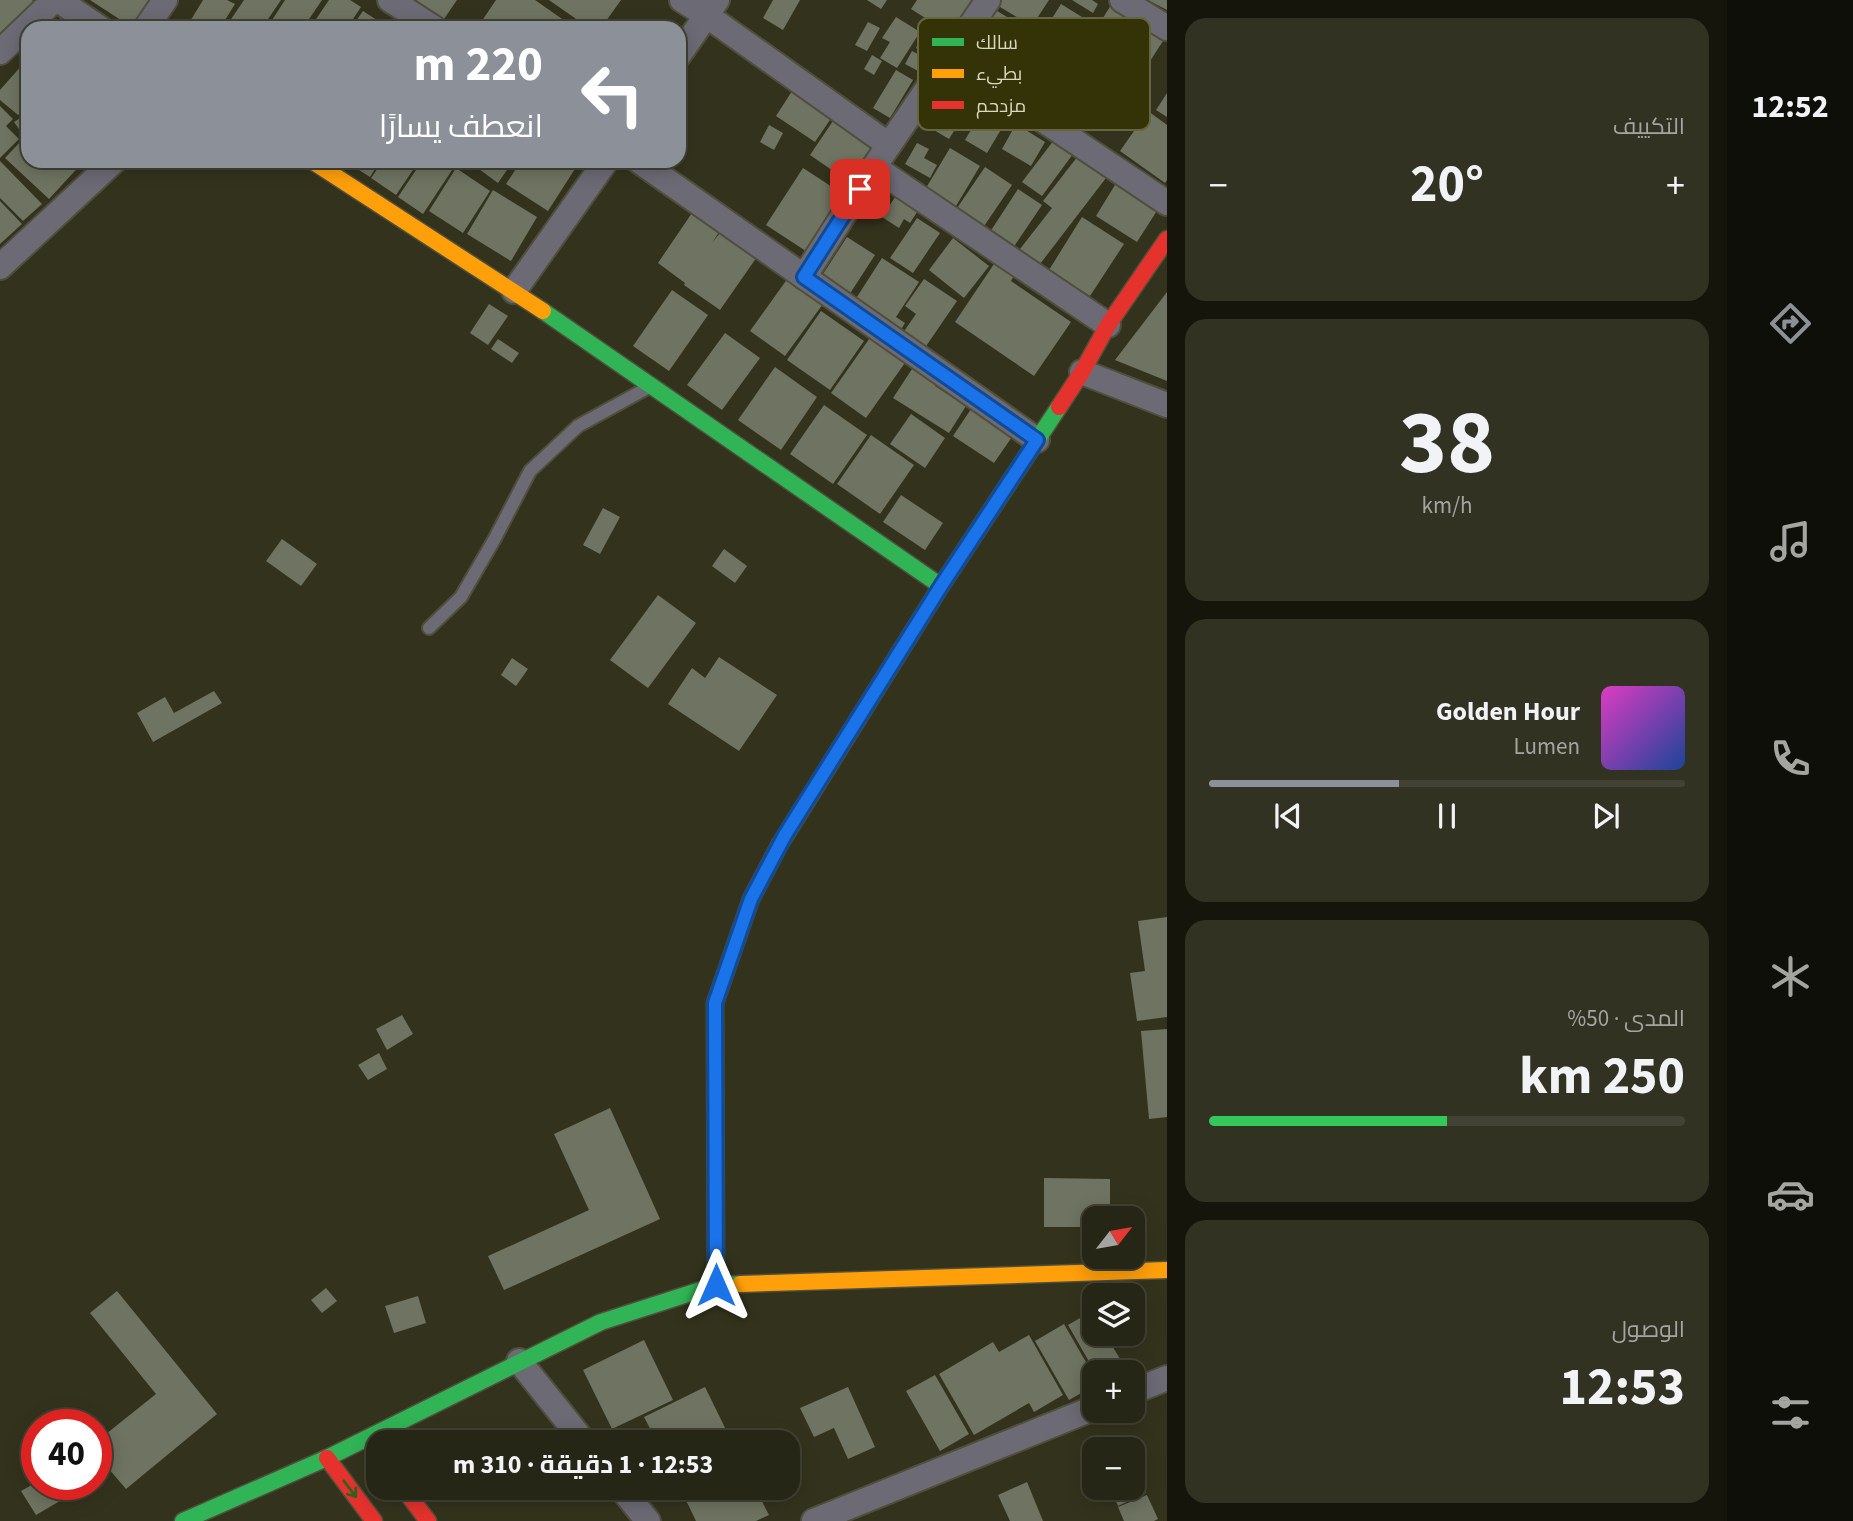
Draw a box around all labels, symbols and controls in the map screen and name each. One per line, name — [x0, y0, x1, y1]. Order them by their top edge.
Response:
legend — [918, 18, 1150, 130]
text: 220 m — [414, 30, 543, 100]
text: سالك — [976, 30, 1018, 57]
icon: left — [567, 49, 658, 140]
text: بطيء — [976, 61, 1022, 88]
text: 12:52 — [1751, 84, 1829, 130]
text: مزدحم — [976, 93, 1026, 120]
text: انعطف يسارًا — [379, 104, 543, 150]
text: التكييف — [1613, 110, 1685, 143]
text: 20° — [1410, 148, 1484, 222]
pin — [830, 159, 890, 219]
text: − — [1209, 159, 1228, 213]
text: + — [1666, 159, 1685, 213]
icon: arrive — [841, 170, 879, 208]
icon: directions — [1766, 299, 1815, 348]
text: 38 — [1399, 379, 1495, 508]
text: km/h — [1422, 489, 1473, 522]
icon: music — [1766, 517, 1815, 566]
text: Golden Hour — [1436, 693, 1580, 730]
text: Lumen — [1513, 730, 1580, 763]
icon: phone — [1766, 734, 1815, 783]
icon: previous — [1269, 797, 1307, 835]
icon: pause — [1428, 797, 1466, 835]
icon: next — [1587, 797, 1625, 835]
icon: climate — [1766, 952, 1815, 1001]
text: المدى · 50% — [1567, 1002, 1685, 1035]
text: 250 km — [1519, 1040, 1685, 1114]
icon: car — [1766, 1170, 1815, 1219]
north arrow — [1082, 1206, 1144, 1269]
map controls — [1082, 1206, 1145, 1500]
position arrow — [679, 1248, 753, 1322]
button: layers — [1082, 1283, 1145, 1346]
text: الوصول — [1612, 1313, 1685, 1346]
text: 12:53 — [1560, 1351, 1685, 1425]
button: + — [1082, 1360, 1145, 1423]
icon: filters — [1766, 1388, 1815, 1437]
speed limit sign: 40 — [21, 1409, 112, 1500]
button: − — [1082, 1437, 1145, 1500]
text: 12:53 · 1 دقيقة · 310 m — [453, 1446, 713, 1483]
one-way arrow — [342, 1480, 357, 1499]

